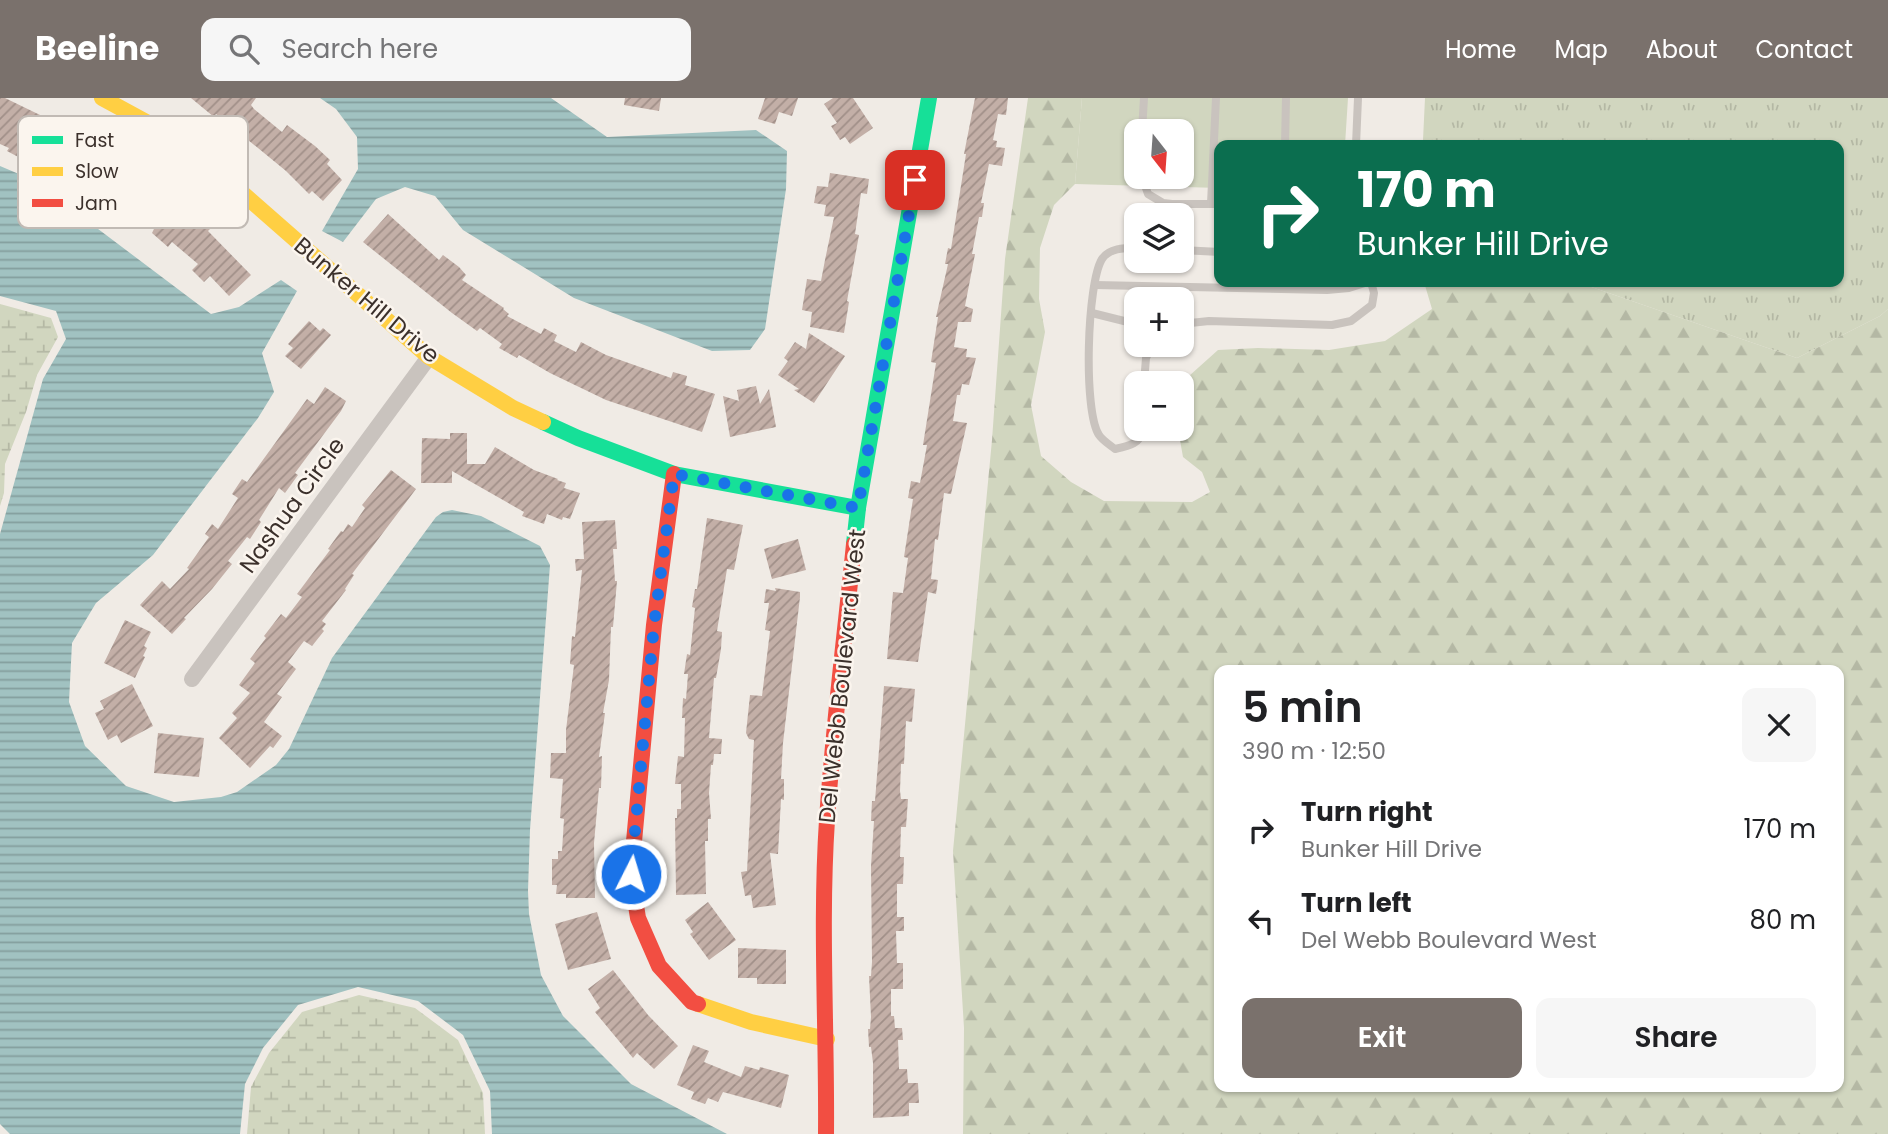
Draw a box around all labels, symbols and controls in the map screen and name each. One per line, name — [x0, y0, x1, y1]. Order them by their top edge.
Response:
search box — [201, 18, 691, 81]
text: Beeline — [35, 25, 159, 72]
icon: search — [225, 30, 263, 68]
text: Search here — [281, 31, 438, 67]
text: Home — [1445, 33, 1517, 66]
text: Map — [1555, 33, 1608, 66]
text: About — [1646, 33, 1717, 66]
text: Contact — [1755, 33, 1853, 66]
legend — [18, 116, 248, 228]
north arrow — [1124, 119, 1194, 189]
map controls — [1124, 119, 1194, 441]
text: Fast — [75, 127, 114, 154]
pin — [885, 150, 945, 210]
text: 170 m — [1357, 156, 1496, 224]
text: Slow — [75, 158, 119, 185]
icon: arrive — [896, 161, 934, 199]
icon: right — [1242, 168, 1333, 259]
text: Jam — [75, 190, 117, 217]
button: layers — [1124, 203, 1194, 273]
text: Bunker Hill Drive — [1357, 221, 1609, 266]
street label: Bunker Hill Drive — [287, 230, 447, 370]
button: + — [1124, 287, 1194, 357]
button: − — [1124, 371, 1194, 441]
street label: Nashua Circle — [232, 431, 352, 579]
street label: Del Webb Boulevard West — [811, 527, 873, 825]
text: 5 min — [1242, 678, 1363, 737]
button: close — [1742, 688, 1816, 762]
text: 390 m · 12:50 — [1242, 735, 1386, 767]
text: Turn right — [1301, 794, 1433, 830]
icon: right — [1242, 811, 1280, 849]
text: 170 m — [1743, 811, 1816, 847]
text: Bunker Hill Drive — [1301, 833, 1482, 865]
position arrow — [594, 837, 668, 911]
text: Turn left — [1301, 885, 1412, 921]
icon: left — [1242, 902, 1280, 940]
text: 80 m — [1750, 902, 1816, 938]
text: Del Webb Boulevard West — [1301, 924, 1597, 956]
button: Exit — [1242, 998, 1522, 1078]
button: Share — [1536, 998, 1816, 1078]

